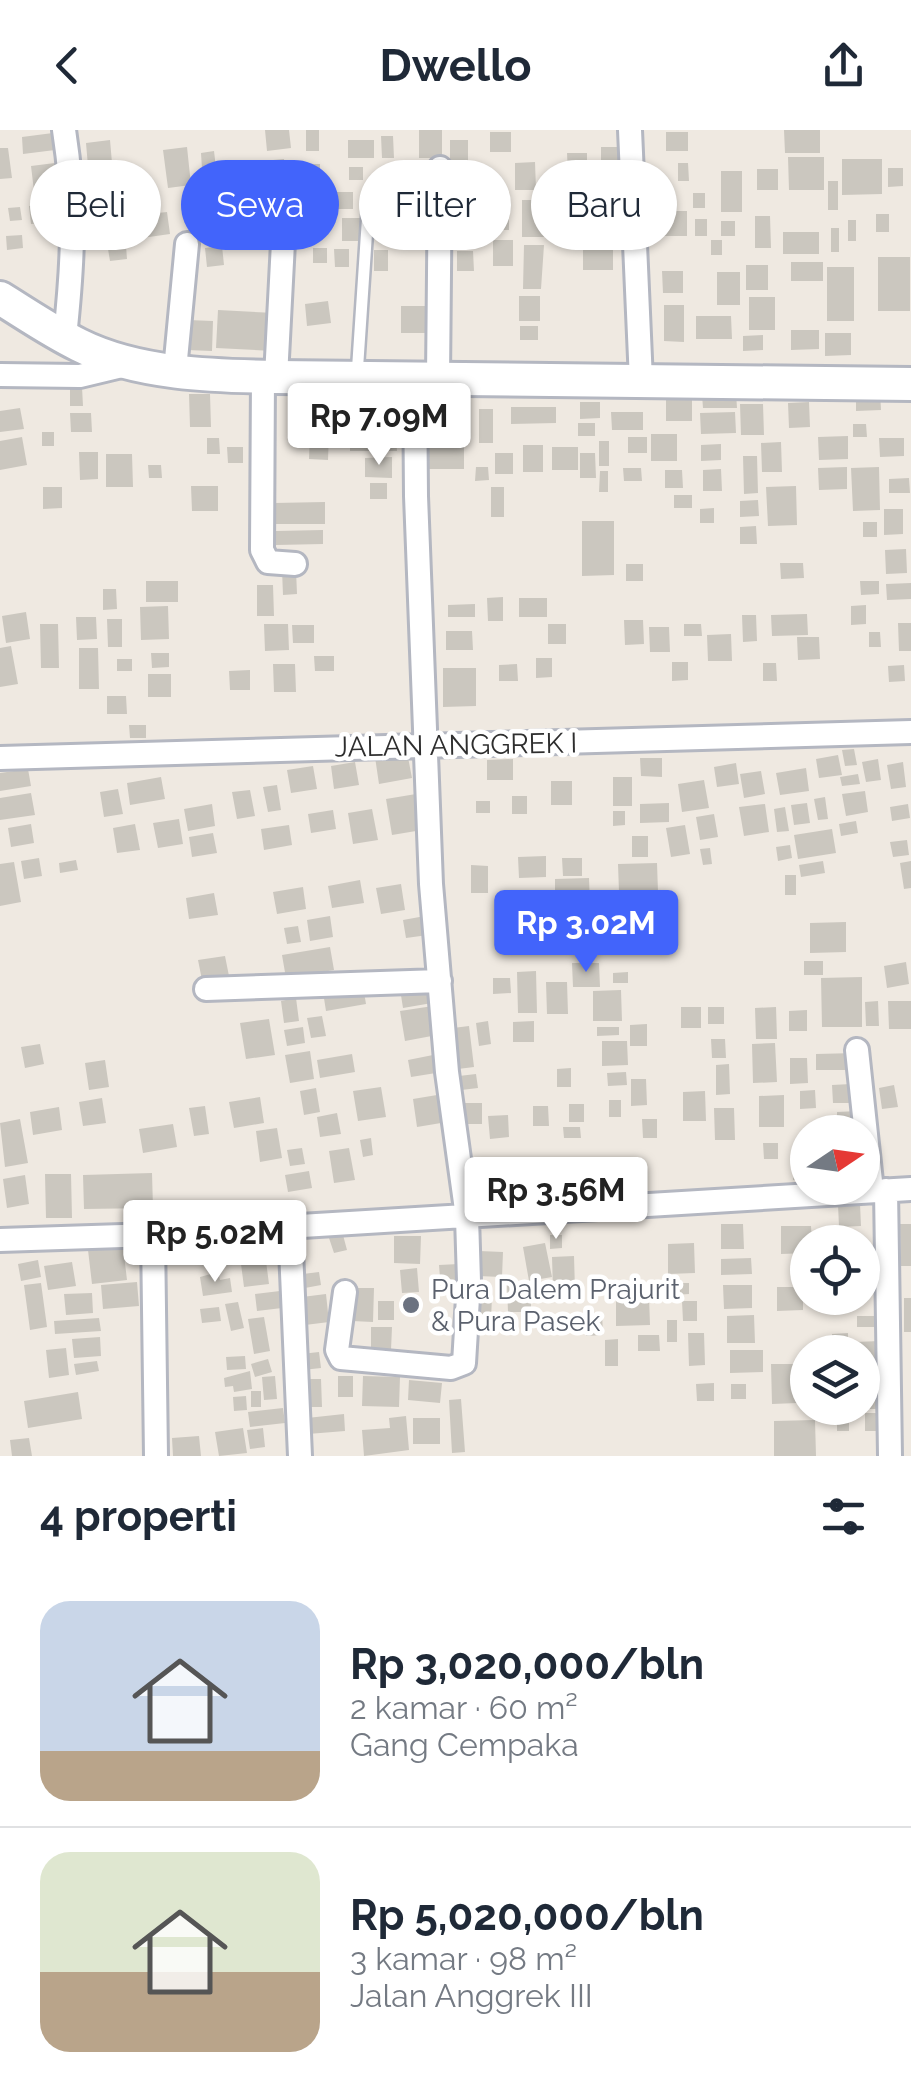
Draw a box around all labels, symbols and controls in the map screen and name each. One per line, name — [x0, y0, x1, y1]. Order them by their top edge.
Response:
icon: back — [40, 38, 95, 93]
icon: share — [816, 38, 871, 93]
text: Dwello — [380, 39, 531, 92]
chip: Beli — [30, 160, 161, 250]
chip: Sewa — [181, 160, 339, 250]
chip: Filter — [359, 160, 511, 250]
chip: Baru — [531, 160, 677, 250]
pin: Rp 7.09M — [276, 383, 482, 468]
text: Rp 7.09M — [310, 397, 448, 434]
street label: JALAN ANGGREK I — [334, 726, 578, 764]
pin: Rp 3.02M — [483, 890, 689, 975]
text: Rp 3.02M — [516, 904, 656, 941]
north arrow — [790, 1115, 880, 1205]
map controls — [790, 1115, 880, 1425]
pin: Rp 3.56M — [453, 1157, 659, 1242]
text: Rp 3.56M — [487, 1171, 625, 1208]
pin: Rp 5.02M — [112, 1200, 318, 1285]
text: Rp 5.02M — [145, 1214, 285, 1251]
button: locate — [790, 1225, 880, 1315]
place label: Pura Dalem Prajurit & Pura Pasek — [431, 1273, 681, 1338]
marker: Pura Dalem Prajurit & Pura Pasek — [400, 1294, 422, 1316]
button: layers — [790, 1335, 880, 1425]
icon: filters — [816, 1489, 871, 1544]
text: 4 properti — [40, 1492, 237, 1541]
text: Rp 3,020,000/bln — [350, 1640, 704, 1689]
icon: home — [120, 1641, 240, 1761]
text: 2 kamar · 60 m² — [350, 1689, 578, 1726]
text: Gang Cempaka — [350, 1726, 579, 1763]
text: Rp 5,020,000/bln — [350, 1891, 704, 1940]
icon: home — [120, 1892, 240, 2012]
text: 3 kamar · 98 m² — [350, 1940, 577, 1977]
text: Jalan Anggrek III — [350, 1977, 593, 2014]

